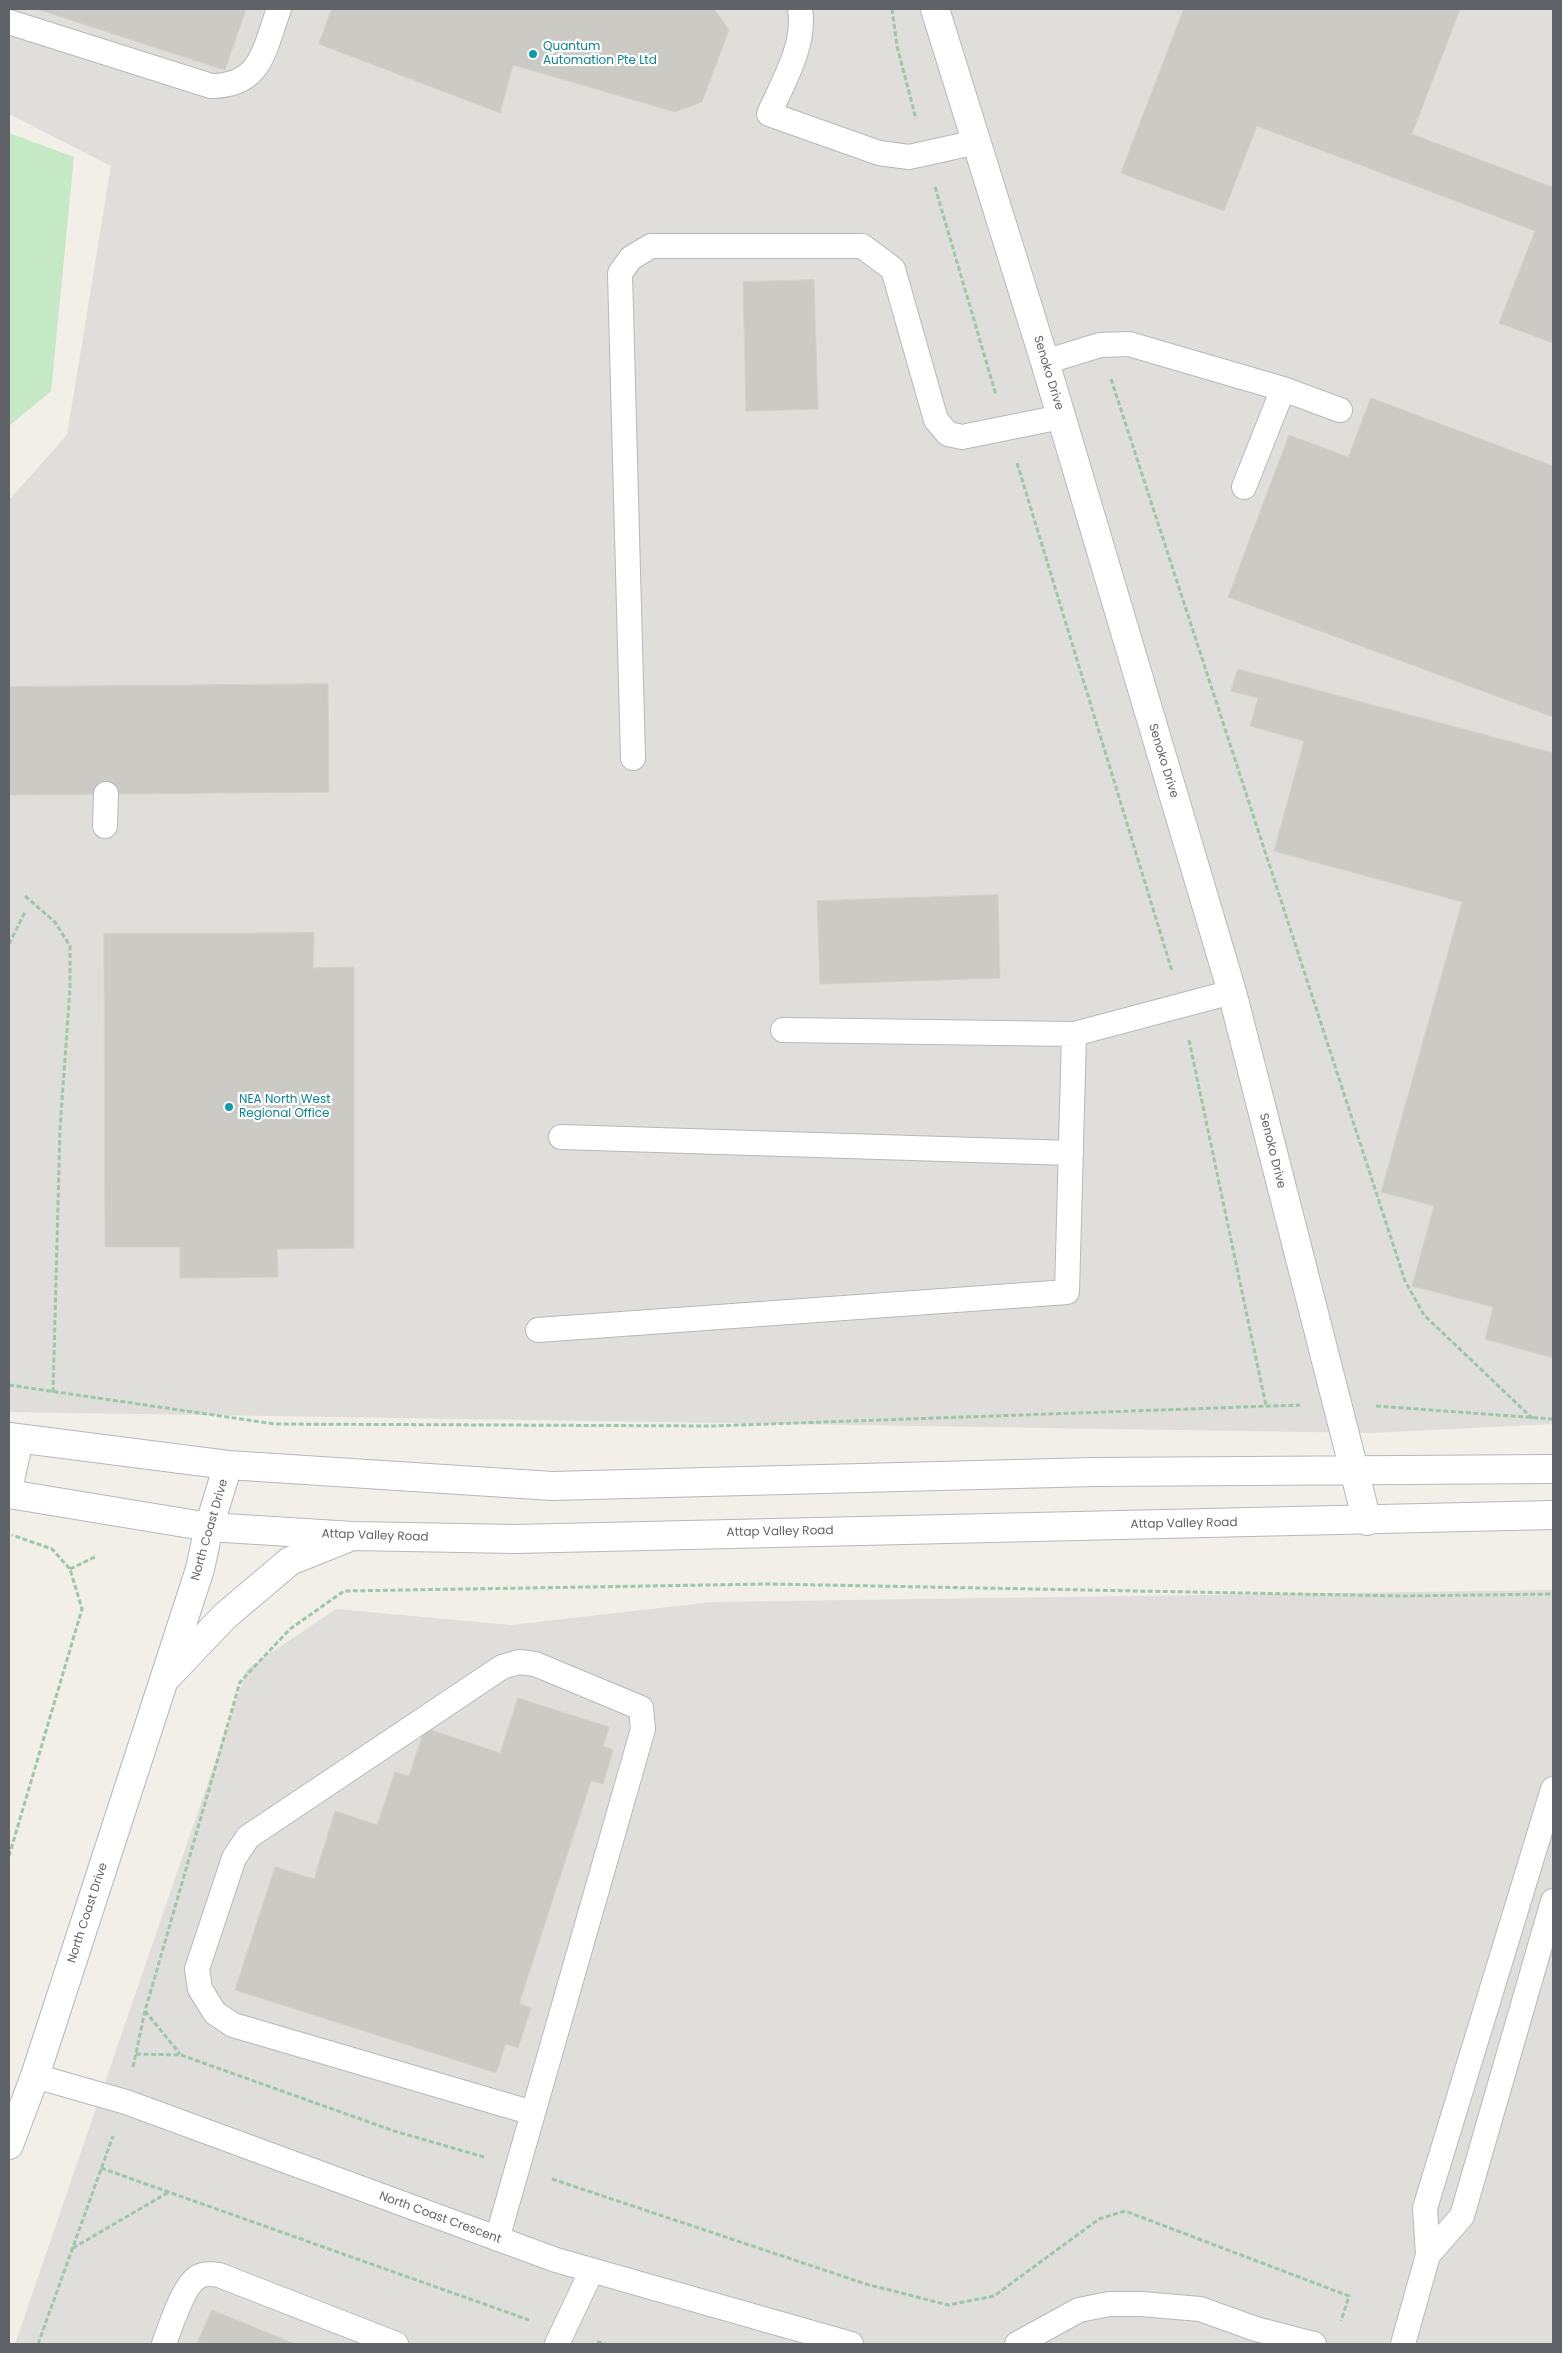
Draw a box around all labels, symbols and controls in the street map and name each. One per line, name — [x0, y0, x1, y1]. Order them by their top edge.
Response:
place label: Quantum Automation Pte Ltd — [543, 40, 657, 68]
marker: Quantum Automation Pte Ltd — [527, 48, 539, 60]
street label: Senoko Drive — [1030, 334, 1066, 412]
street label: Senoko Drive — [1145, 722, 1181, 800]
place label: NEA North West Regional Office — [239, 1093, 331, 1121]
marker: NEA North West Regional Office — [223, 1101, 235, 1113]
street label: Senoko Drive — [1256, 1112, 1288, 1190]
street label: North Coast Drive — [189, 1478, 231, 1582]
street label: Attap Valley Road — [1130, 1516, 1238, 1532]
street label: Attap Valley Road — [726, 1524, 834, 1540]
street label: Attap Valley Road — [321, 1527, 429, 1545]
street label: North Coast Drive — [65, 1861, 111, 1965]
street label: North Coast Crescent — [377, 2189, 503, 2247]

